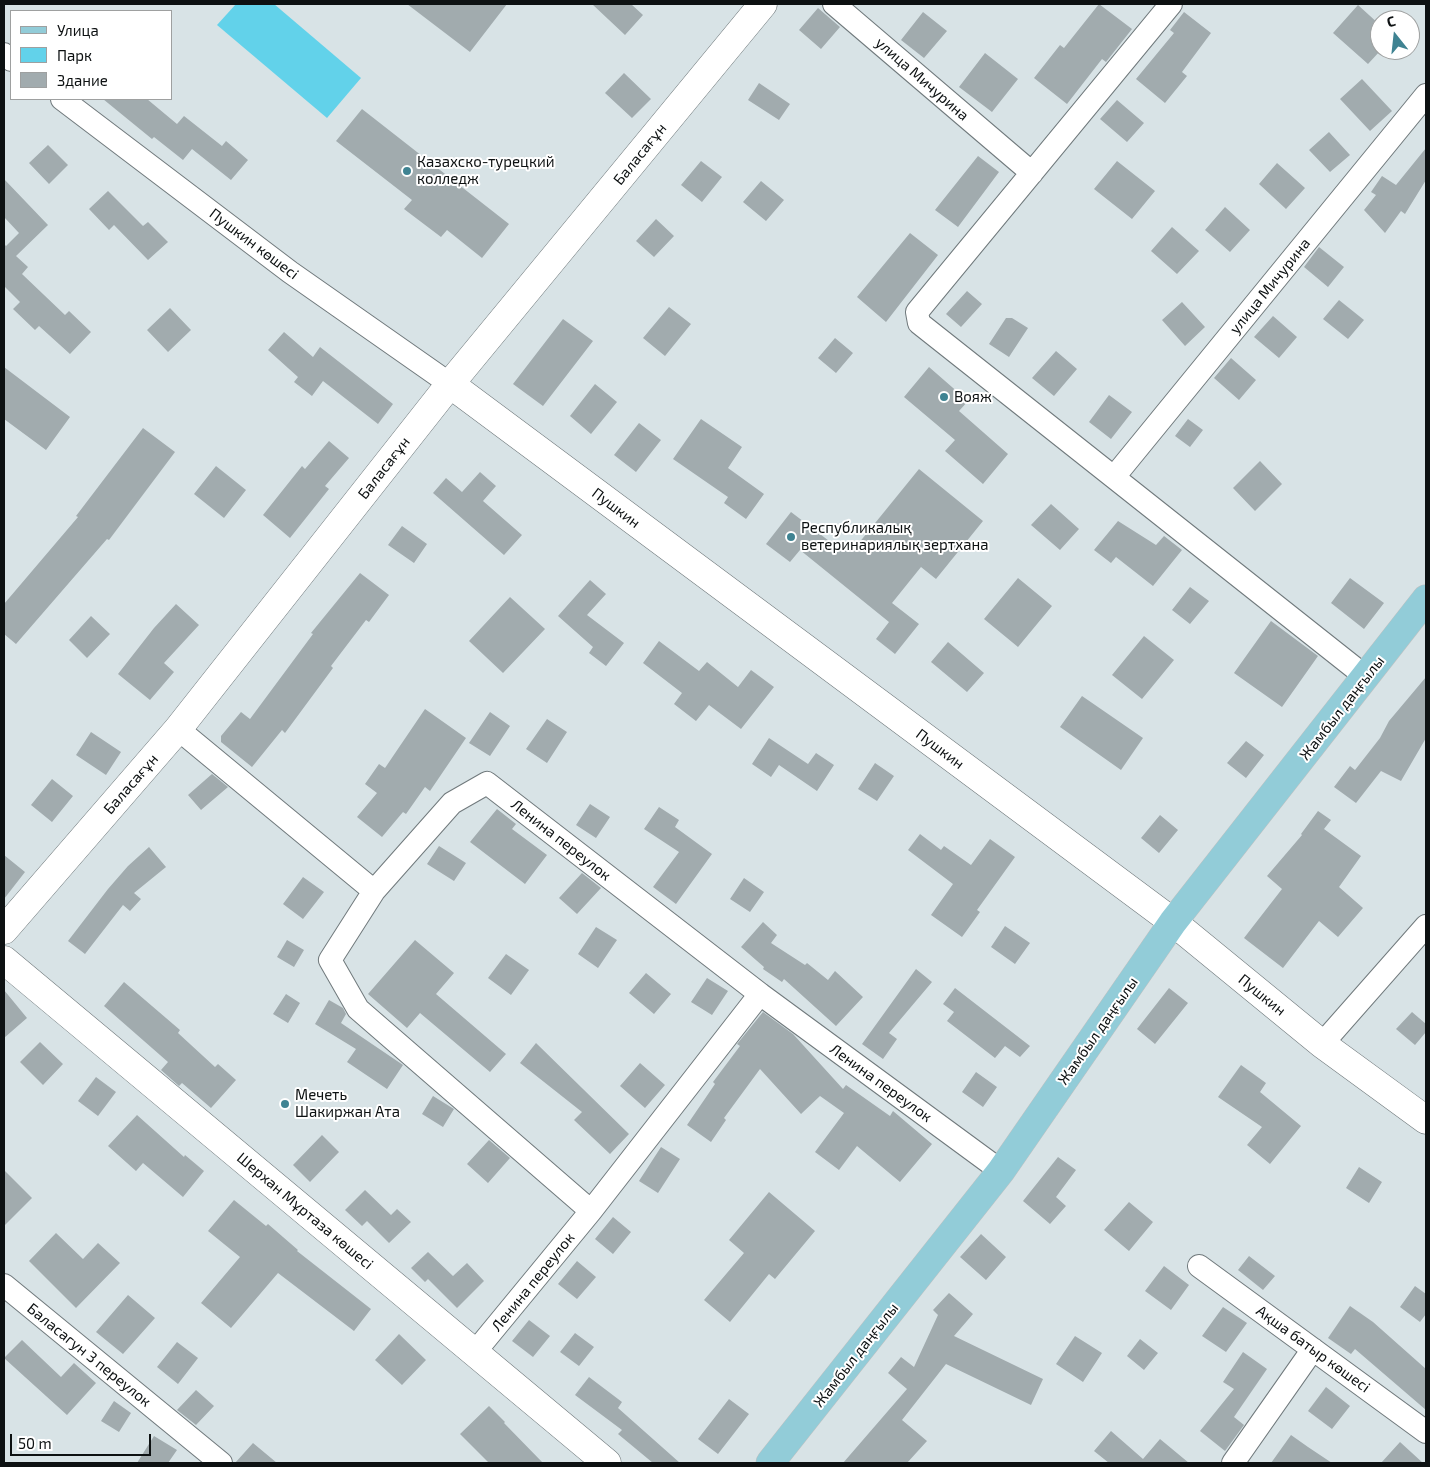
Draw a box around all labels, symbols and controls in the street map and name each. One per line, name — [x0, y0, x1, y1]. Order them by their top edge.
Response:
legend — [10, 10, 172, 100]
north arrow — [1370, 10, 1420, 60]
text: С — [1385, 12, 1397, 30]
text: Улица — [57, 21, 99, 39]
street label: улица Мичурина — [872, 34, 972, 124]
text: Парк — [57, 46, 92, 64]
text: Здание — [57, 71, 108, 89]
street label: Баласағұн — [610, 120, 670, 188]
place label: Казахско-турецкий колледж — [417, 153, 555, 188]
marker: Казахско-турецкий колледж — [401, 165, 413, 177]
street label: Пушкин көшесі — [206, 205, 302, 283]
street label: улица Мичурина — [1226, 235, 1314, 337]
place label: Вояж — [954, 388, 992, 406]
marker: Вояж — [938, 391, 950, 403]
street label: Баласағұн — [354, 433, 414, 503]
street label: Пушкин — [588, 484, 644, 532]
place label: Республикалық ветеринариялық зертхана — [801, 519, 988, 554]
marker: Республикалық ветеринариялық зертхана — [785, 531, 797, 543]
street label: Жамбыл даңғылы — [1296, 652, 1388, 764]
street label: Пушкин — [912, 725, 968, 773]
street label: Баласағұн — [100, 750, 162, 818]
street label: Ленина переулок — [507, 795, 615, 885]
street label: Пушкин — [1235, 970, 1289, 1020]
street label: Жамбыл даңғылы — [1054, 974, 1142, 1088]
street label: Ленина переулок — [826, 1040, 936, 1126]
place label: Мечеть Шакиржан Ата — [295, 1086, 400, 1121]
marker: Мечеть Шакиржан Ата — [279, 1098, 291, 1110]
street label: Шерхан Мұртаза көшесі — [233, 1149, 377, 1273]
street label: Ленина переулок — [488, 1229, 578, 1335]
street label: Баласагун 3 переулок — [23, 1299, 155, 1411]
street label: Жамбыл даңғылы — [810, 1299, 902, 1411]
street label: Ақша батыр көшесі — [1253, 1302, 1373, 1396]
scale bar — [12, 1424, 154, 1456]
text: 50 m — [18, 1434, 52, 1452]

